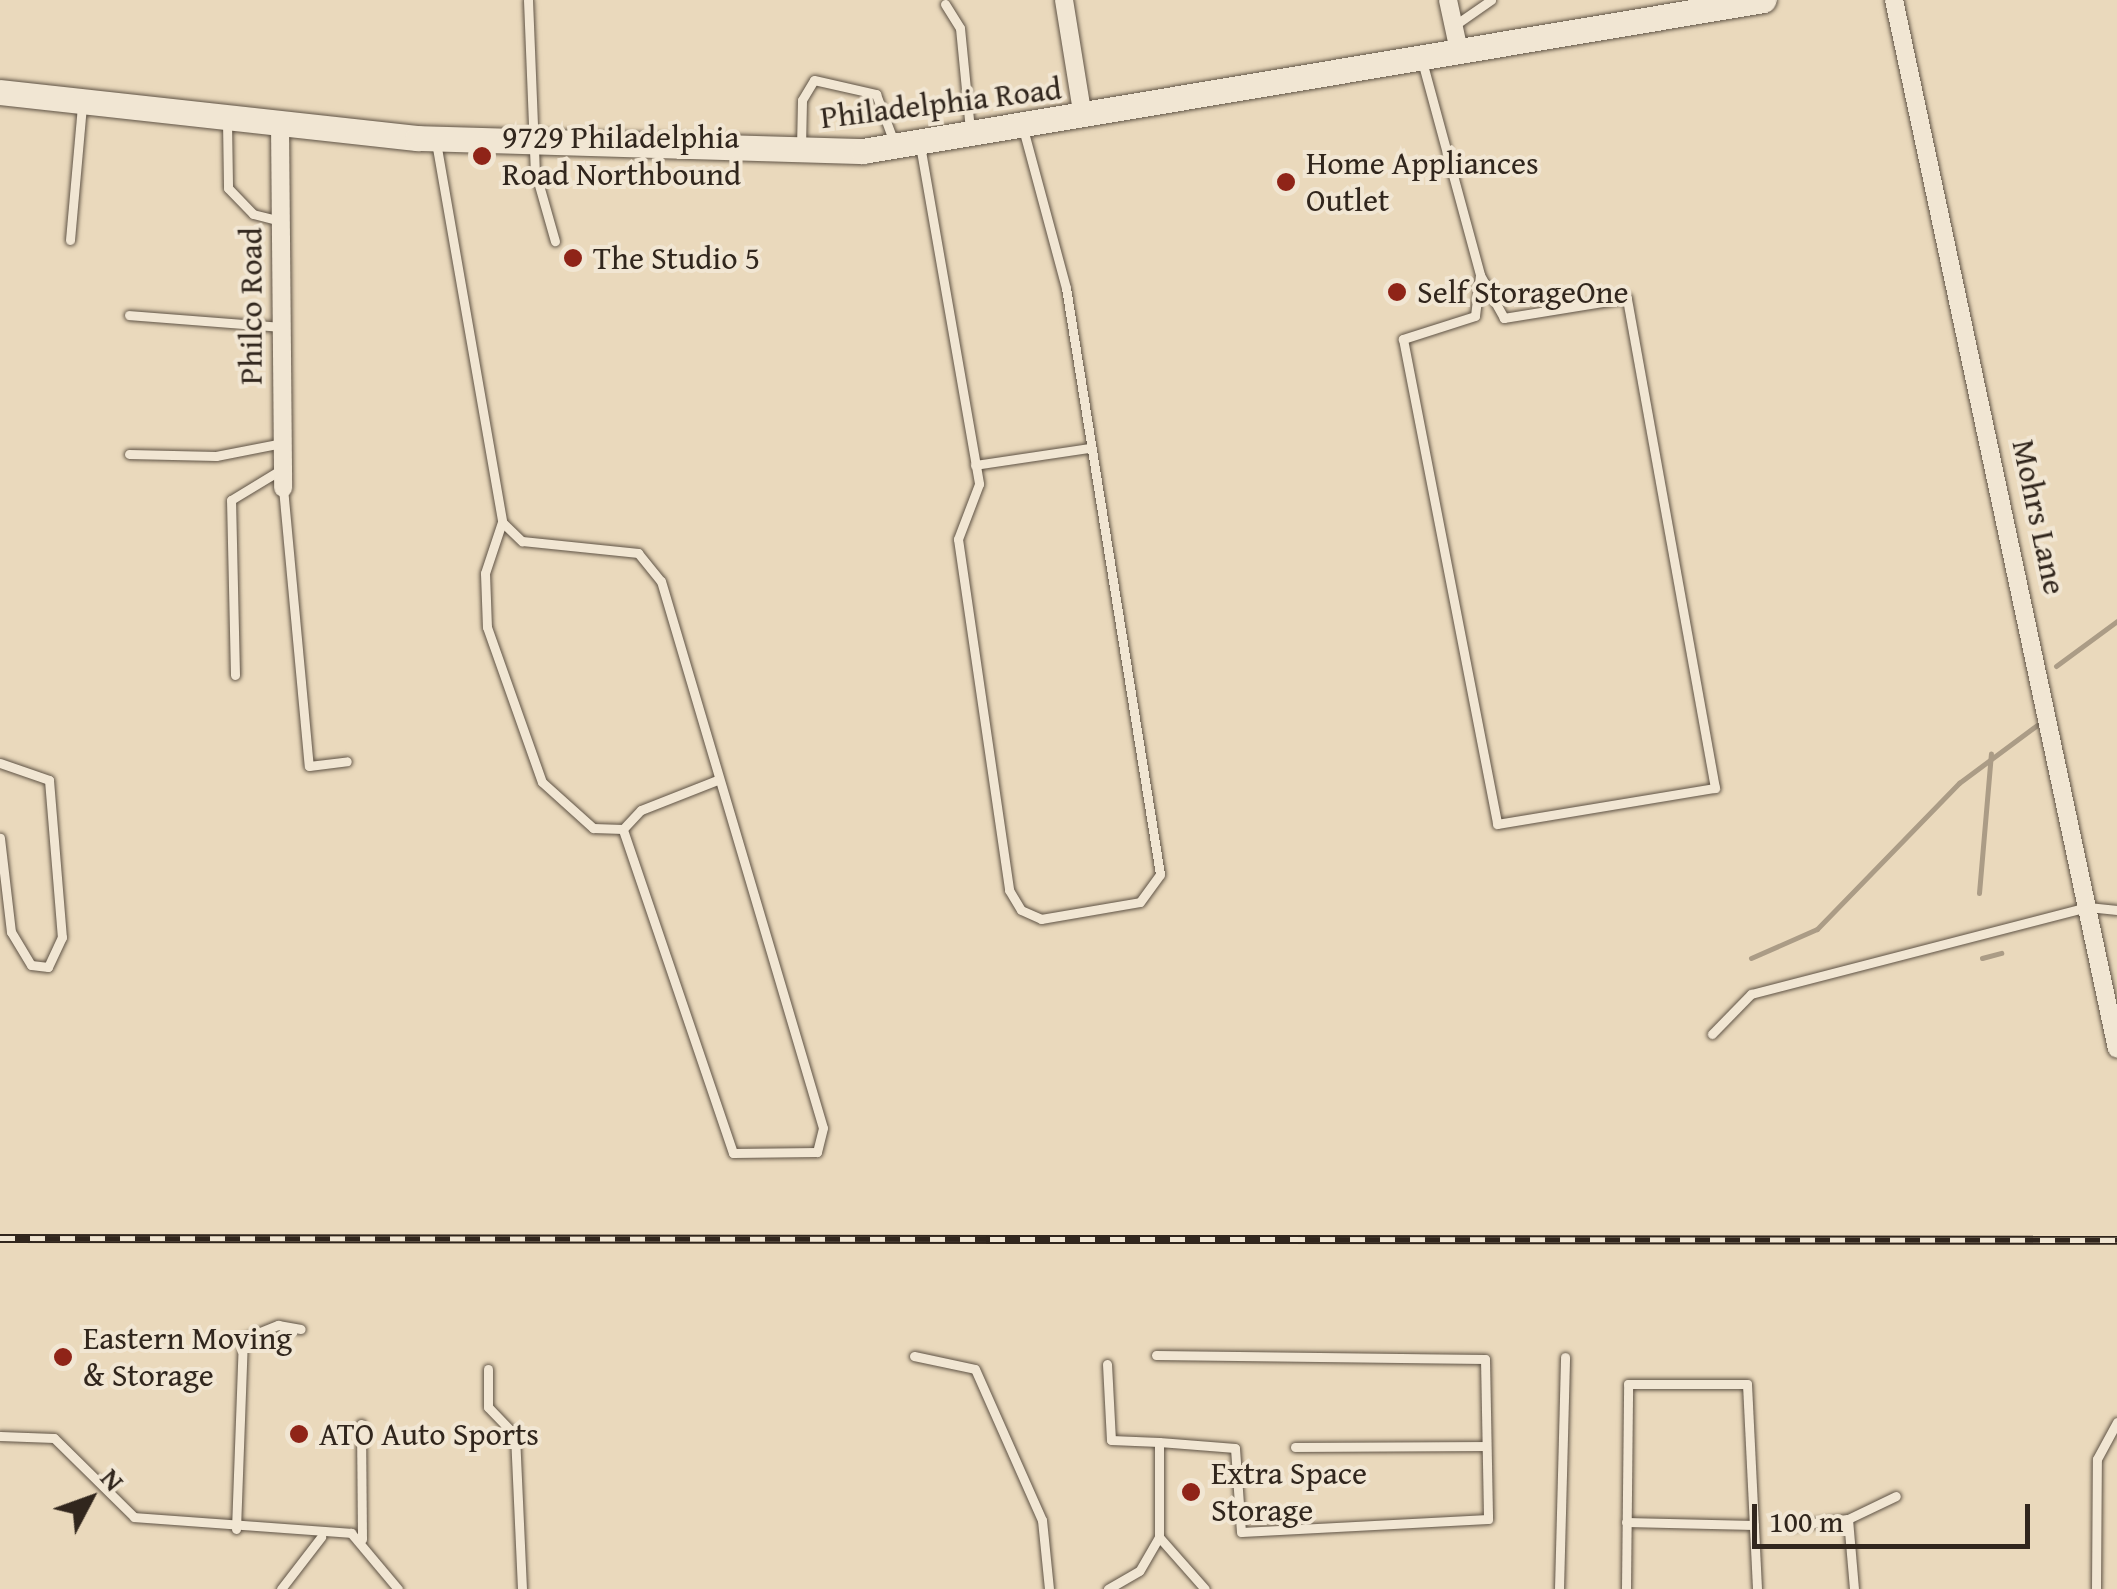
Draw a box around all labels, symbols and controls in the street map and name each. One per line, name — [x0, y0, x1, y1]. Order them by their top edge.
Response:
street label: Philadelphia Road — [818, 69, 1064, 137]
place label: 9729 Philadelphia Road Northbound — [502, 119, 741, 194]
marker: 9729 Philadelphia Road Northbound — [471, 145, 493, 167]
place label: Home Appliances Outlet — [1306, 145, 1539, 220]
marker: Home Appliances Outlet — [1275, 171, 1297, 193]
street label: Philco Road — [232, 227, 270, 385]
place label: The Studio 5 — [593, 239, 760, 277]
marker: The Studio 5 — [562, 247, 584, 269]
place label: Self StorageOne — [1417, 273, 1629, 311]
marker: Self StorageOne — [1386, 281, 1408, 303]
street label: Mohrs Lane — [2004, 436, 2074, 598]
place label: Eastern Moving & Storage — [83, 1320, 292, 1395]
marker: Eastern Moving & Storage — [52, 1346, 74, 1368]
place label: ATO Auto Sports — [319, 1415, 539, 1453]
marker: ATO Auto Sports — [288, 1423, 310, 1445]
north arrow — [40, 1449, 140, 1549]
place label: Extra Space Storage — [1211, 1455, 1367, 1530]
text: N — [91, 1458, 135, 1500]
marker: Extra Space Storage — [1180, 1481, 1202, 1503]
scale bar — [1757, 1484, 2034, 1546]
text: 100 m — [1769, 1499, 1843, 1543]

